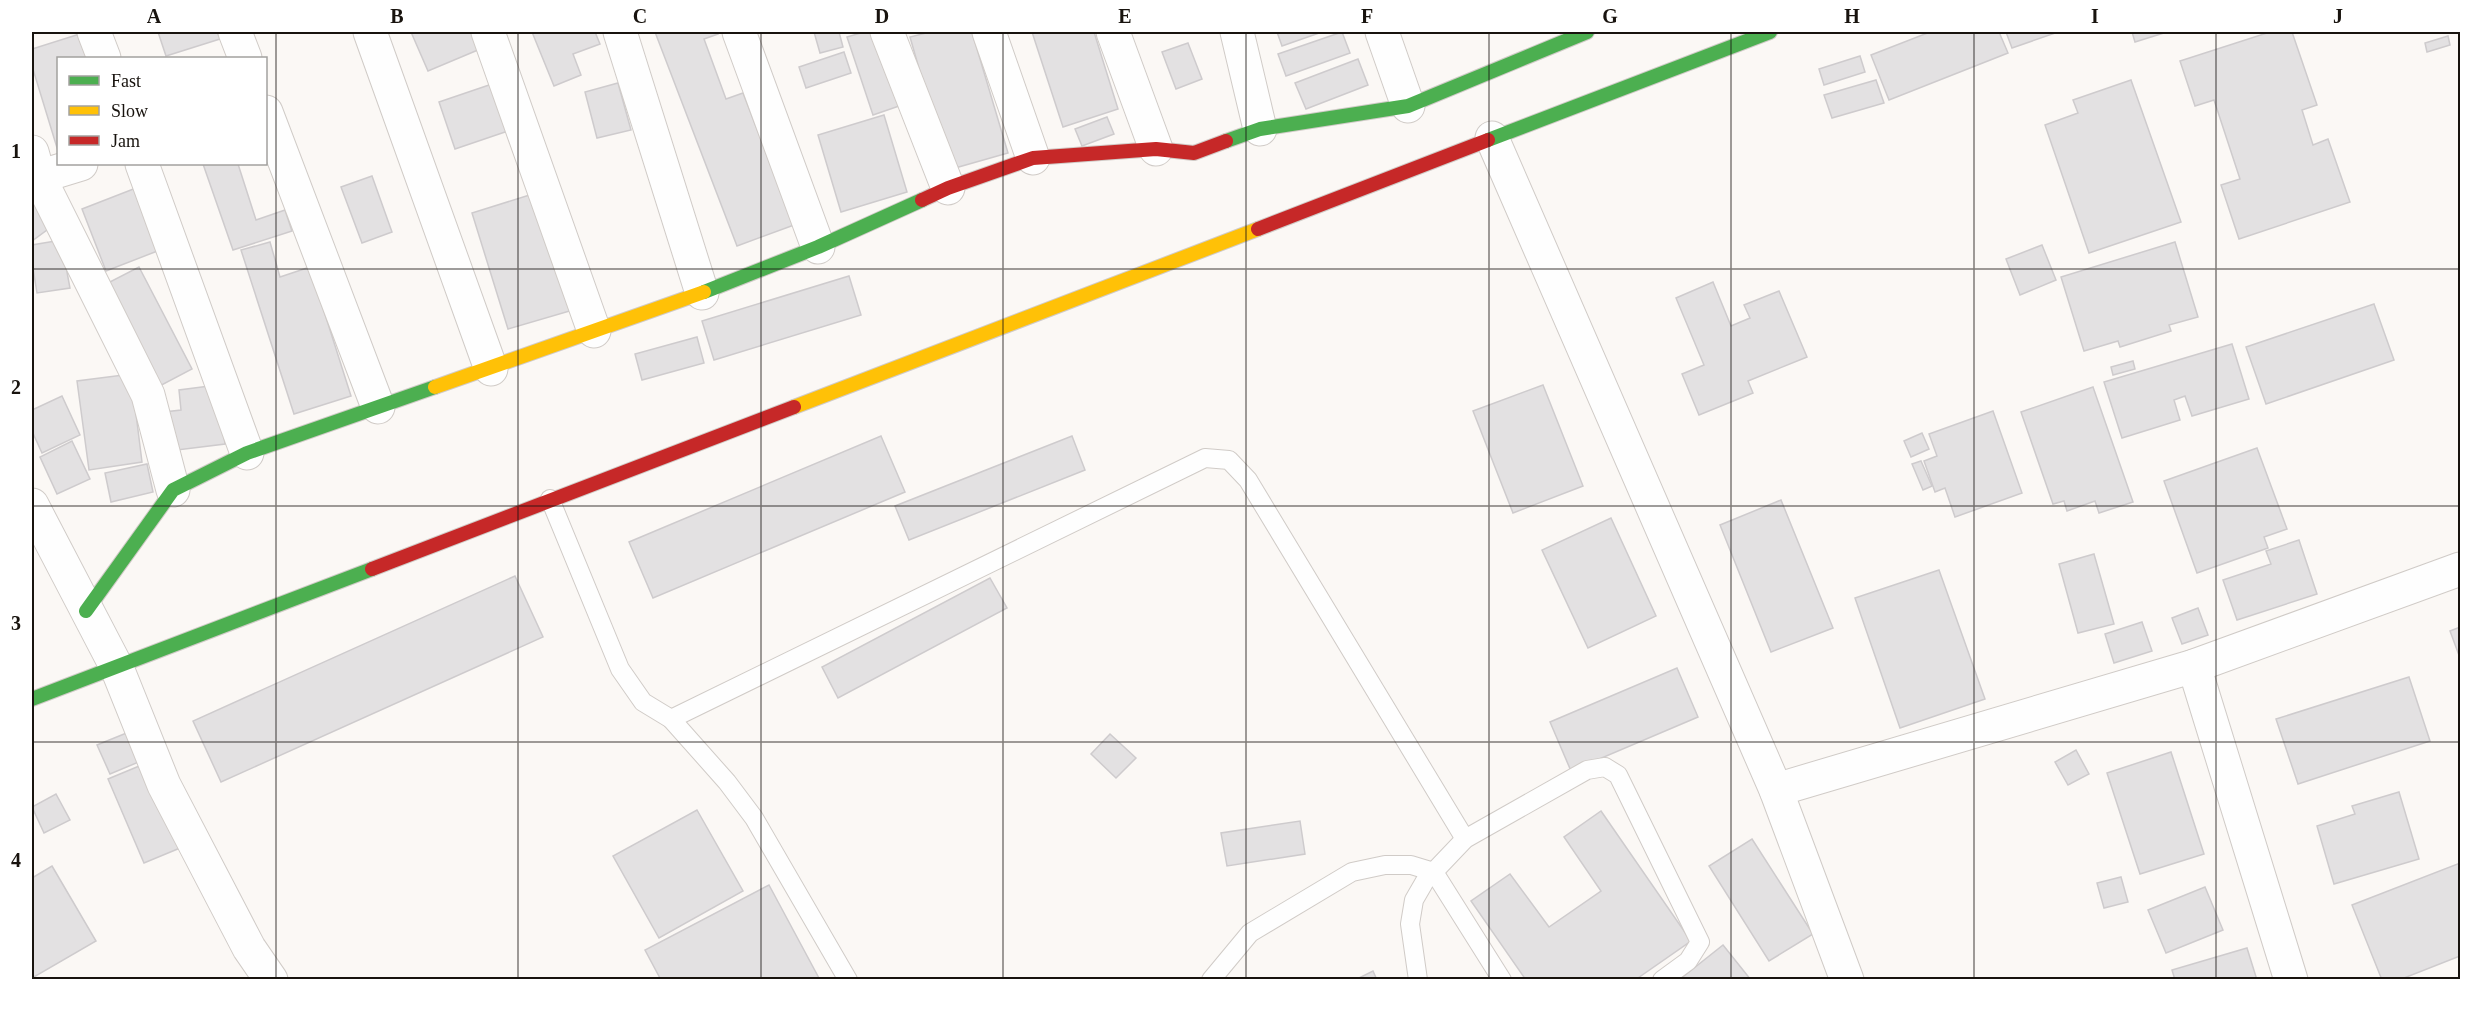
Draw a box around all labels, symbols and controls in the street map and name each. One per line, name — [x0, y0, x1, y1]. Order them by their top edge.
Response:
text: A — [147, 5, 162, 27]
text: B — [390, 5, 404, 27]
text: C — [633, 5, 647, 27]
text: D — [875, 5, 889, 27]
text: E — [1118, 5, 1132, 27]
text: F — [1361, 5, 1373, 27]
text: G — [1602, 5, 1618, 27]
text: H — [1844, 5, 1860, 27]
text: I — [2091, 5, 2099, 27]
text: J — [2333, 5, 2343, 27]
legend — [57, 57, 267, 165]
text: Fast — [111, 71, 141, 91]
text: Slow — [111, 101, 148, 121]
text: Jam — [111, 131, 140, 151]
text: 1 — [11, 140, 21, 162]
text: 2 — [11, 376, 21, 398]
text: 3 — [11, 612, 21, 634]
text: 4 — [11, 849, 21, 871]

